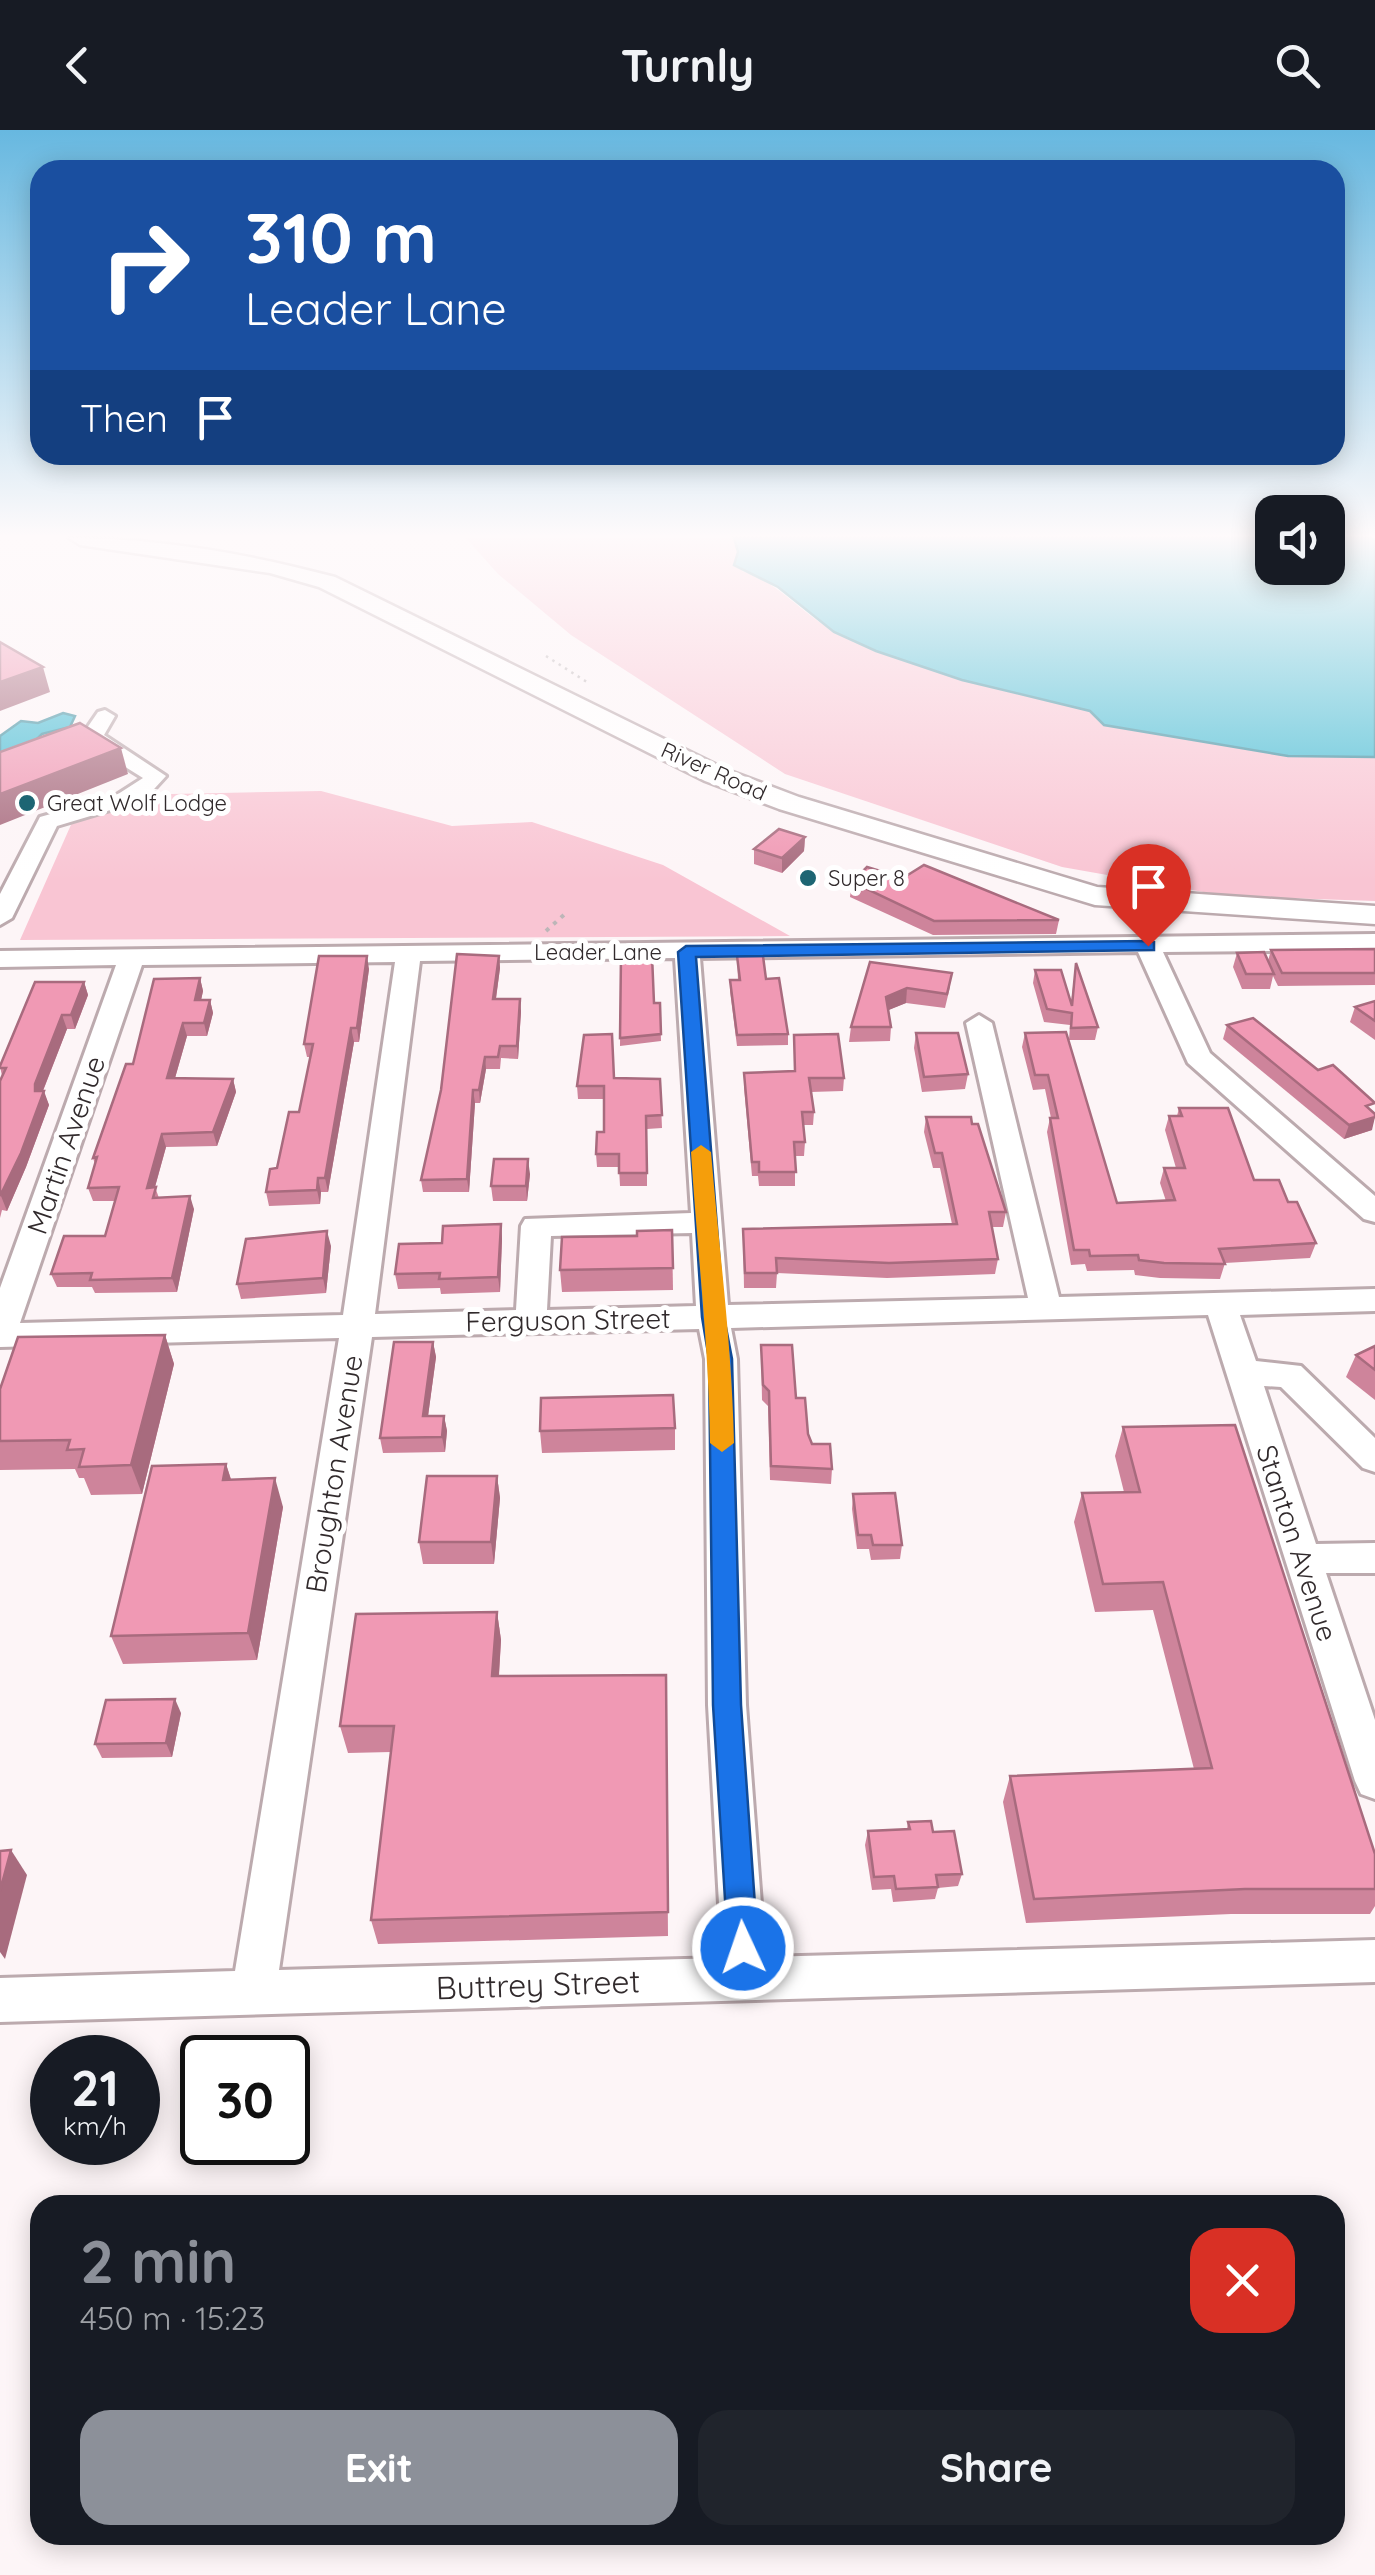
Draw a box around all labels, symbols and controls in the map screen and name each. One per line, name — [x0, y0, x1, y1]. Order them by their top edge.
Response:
text: Turnly — [621, 37, 754, 93]
icon: back — [50, 38, 105, 93]
icon: search — [1270, 38, 1325, 93]
text: 310 m — [245, 193, 437, 281]
icon: right — [80, 200, 210, 330]
text: Leader Lane — [245, 280, 507, 336]
icon: arrive — [188, 390, 243, 445]
text: Then — [80, 394, 168, 442]
map controls — [1255, 495, 1345, 585]
button: sound — [1255, 495, 1345, 585]
street label: River Road — [657, 735, 771, 807]
place label: Great Wolf Lodge — [47, 789, 227, 817]
marker: Great Wolf Lodge — [16, 792, 38, 814]
pin — [1106, 844, 1191, 947]
icon: arrive — [1121, 859, 1176, 914]
place label: Super 8 — [828, 864, 905, 892]
marker: Super 8 — [797, 867, 819, 889]
street label: Leader Lane — [534, 938, 662, 966]
street label: Martin Avenue — [19, 1051, 112, 1238]
street label: Ferguson Street — [465, 1300, 671, 1339]
street label: Broughton Avenue — [297, 1353, 370, 1595]
street label: Stanton Avenue — [1249, 1440, 1346, 1645]
position arrow — [691, 1896, 795, 2000]
street label: Buttrey Street — [435, 1960, 641, 2008]
speed limit sign: 30 — [180, 2035, 310, 2165]
text: 21 — [71, 2056, 119, 2119]
text: km/h — [63, 2110, 127, 2141]
text: 2 min — [80, 2223, 236, 2298]
button: close — [1190, 2228, 1295, 2333]
text: 450 m · 15:23 — [80, 2298, 265, 2338]
button: Exit — [80, 2410, 678, 2525]
button: Share — [698, 2410, 1295, 2525]

